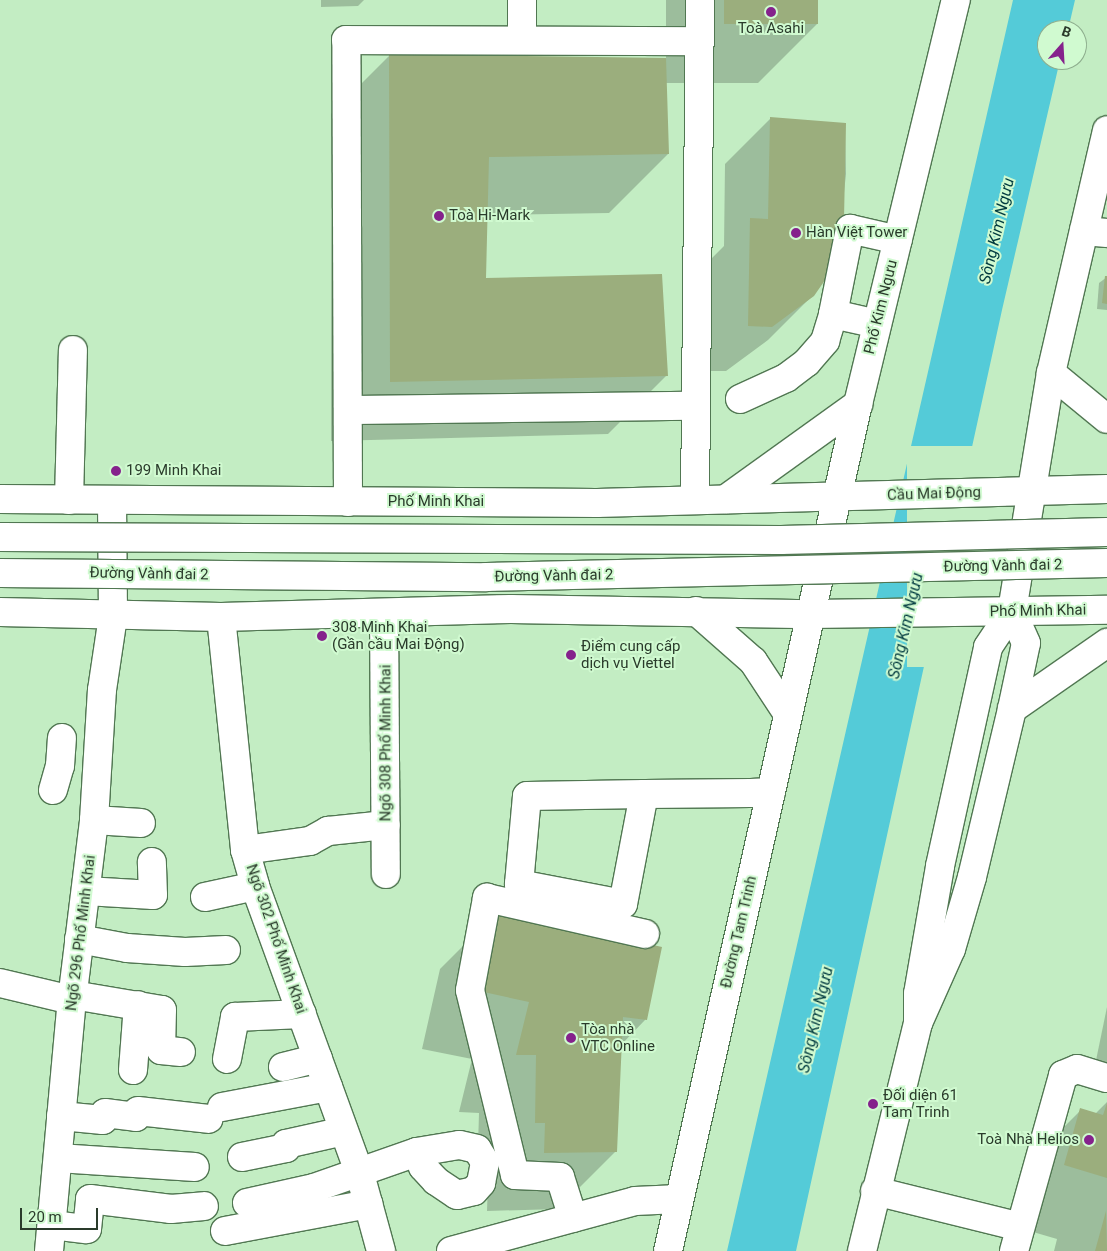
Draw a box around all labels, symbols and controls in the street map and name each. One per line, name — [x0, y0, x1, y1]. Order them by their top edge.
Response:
marker: Toà Asahi — [765, 6, 777, 18]
place label: Toà Asahi — [738, 20, 804, 38]
north arrow — [1037, 20, 1087, 70]
text: B — [1060, 23, 1073, 41]
water label: Sông Kim Ngưu — [975, 176, 1019, 286]
place label: Toà Hi-Mark — [449, 207, 530, 225]
marker: Toà Hi-Mark — [433, 210, 445, 222]
place label: Hàn Việt Tower — [806, 224, 908, 242]
marker: Hàn Việt Tower — [790, 227, 802, 239]
street label: Phố Kim Ngưu — [861, 258, 901, 356]
place label: 199 Minh Khai — [126, 462, 222, 480]
marker: 199 Minh Khai — [110, 465, 122, 477]
street label: Cầu Mai Động — [887, 483, 981, 505]
street label: Phố Minh Khai — [388, 493, 484, 511]
street label: Đường Vành đai 2 — [943, 556, 1063, 576]
street label: Đường Vành đai 2 — [89, 564, 209, 584]
street label: Đường Vành đai 2 — [494, 566, 614, 586]
water label: Sông Kim Ngưu — [884, 571, 928, 681]
street label: Phố Minh Khai — [990, 601, 1086, 621]
place label: 308 Minh Khai (Gần cầu Mai Động) — [332, 618, 465, 653]
marker: 308 Minh Khai (Gần cầu Mai Động) — [316, 630, 328, 642]
place label: Điểm cung cấp dịch vụ Viettel — [581, 637, 681, 672]
marker: Điểm cung cấp dịch vụ Viettel — [565, 649, 577, 661]
street label: Ngõ 308 Phố Minh Khai — [377, 665, 395, 821]
street label: Ngõ 296 Phố Minh Khai — [63, 854, 99, 1012]
street label: Ngõ 302 Phố Minh Khai — [242, 862, 310, 1016]
street label: Đường Tam Trinh — [717, 874, 761, 990]
water label: Sông Kim Ngưu — [794, 965, 838, 1075]
place label: Tòa nhà VTC Online — [581, 1020, 655, 1055]
marker: Tòa nhà VTC Online — [565, 1032, 577, 1044]
place label: Đối diện 61 Tam Trinh — [883, 1086, 958, 1121]
marker: Đối diện 61 Tam Trinh — [867, 1098, 879, 1110]
place label: Toà Nhà Helios — [977, 1131, 1079, 1149]
marker: Toà Nhà Helios — [1083, 1134, 1095, 1146]
scale bar — [22, 1198, 100, 1230]
text: 20 m — [28, 1208, 62, 1226]

